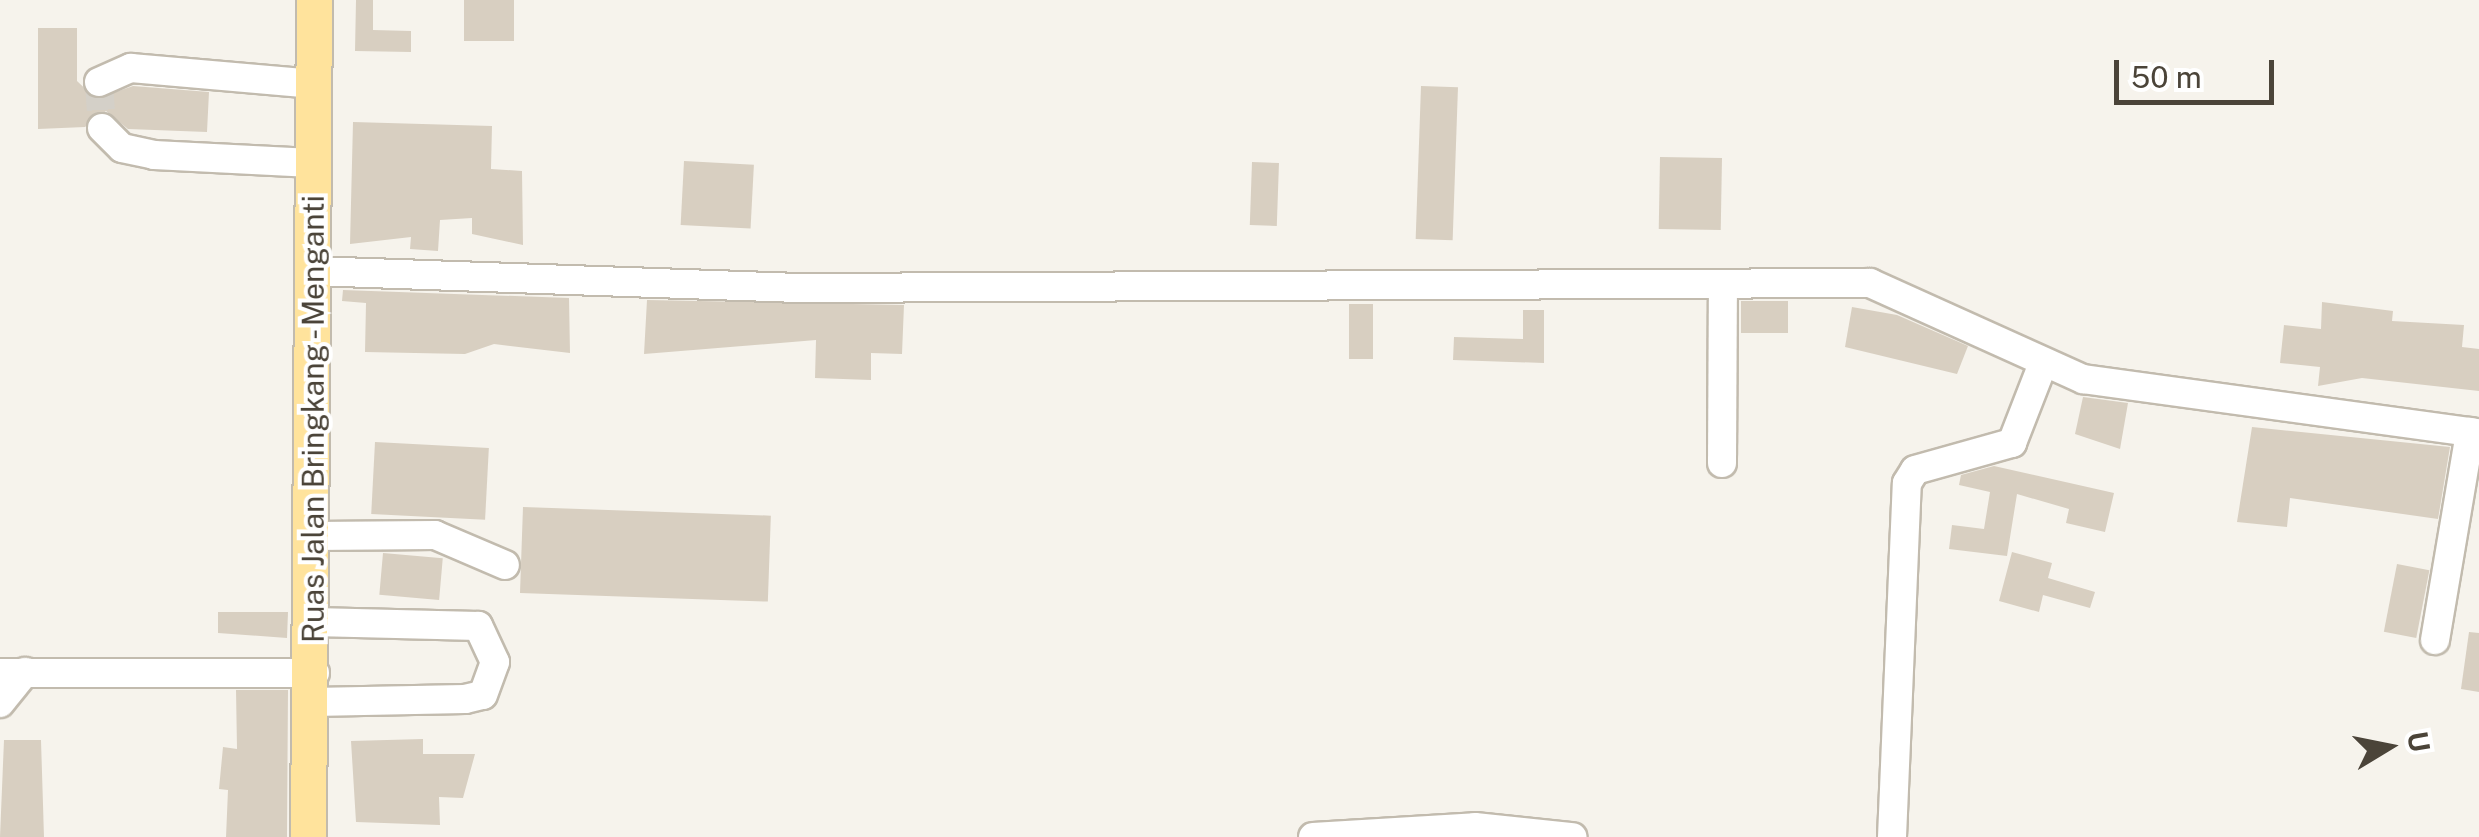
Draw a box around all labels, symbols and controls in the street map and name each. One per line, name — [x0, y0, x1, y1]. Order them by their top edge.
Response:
scale bar — [2119, 40, 2279, 102]
text: 50 m — [2131, 59, 2202, 95]
street label: Ruas Jalan Bringkang - Menganti — [295, 191, 331, 647]
north arrow — [2339, 697, 2439, 797]
text: U — [2401, 729, 2437, 755]

